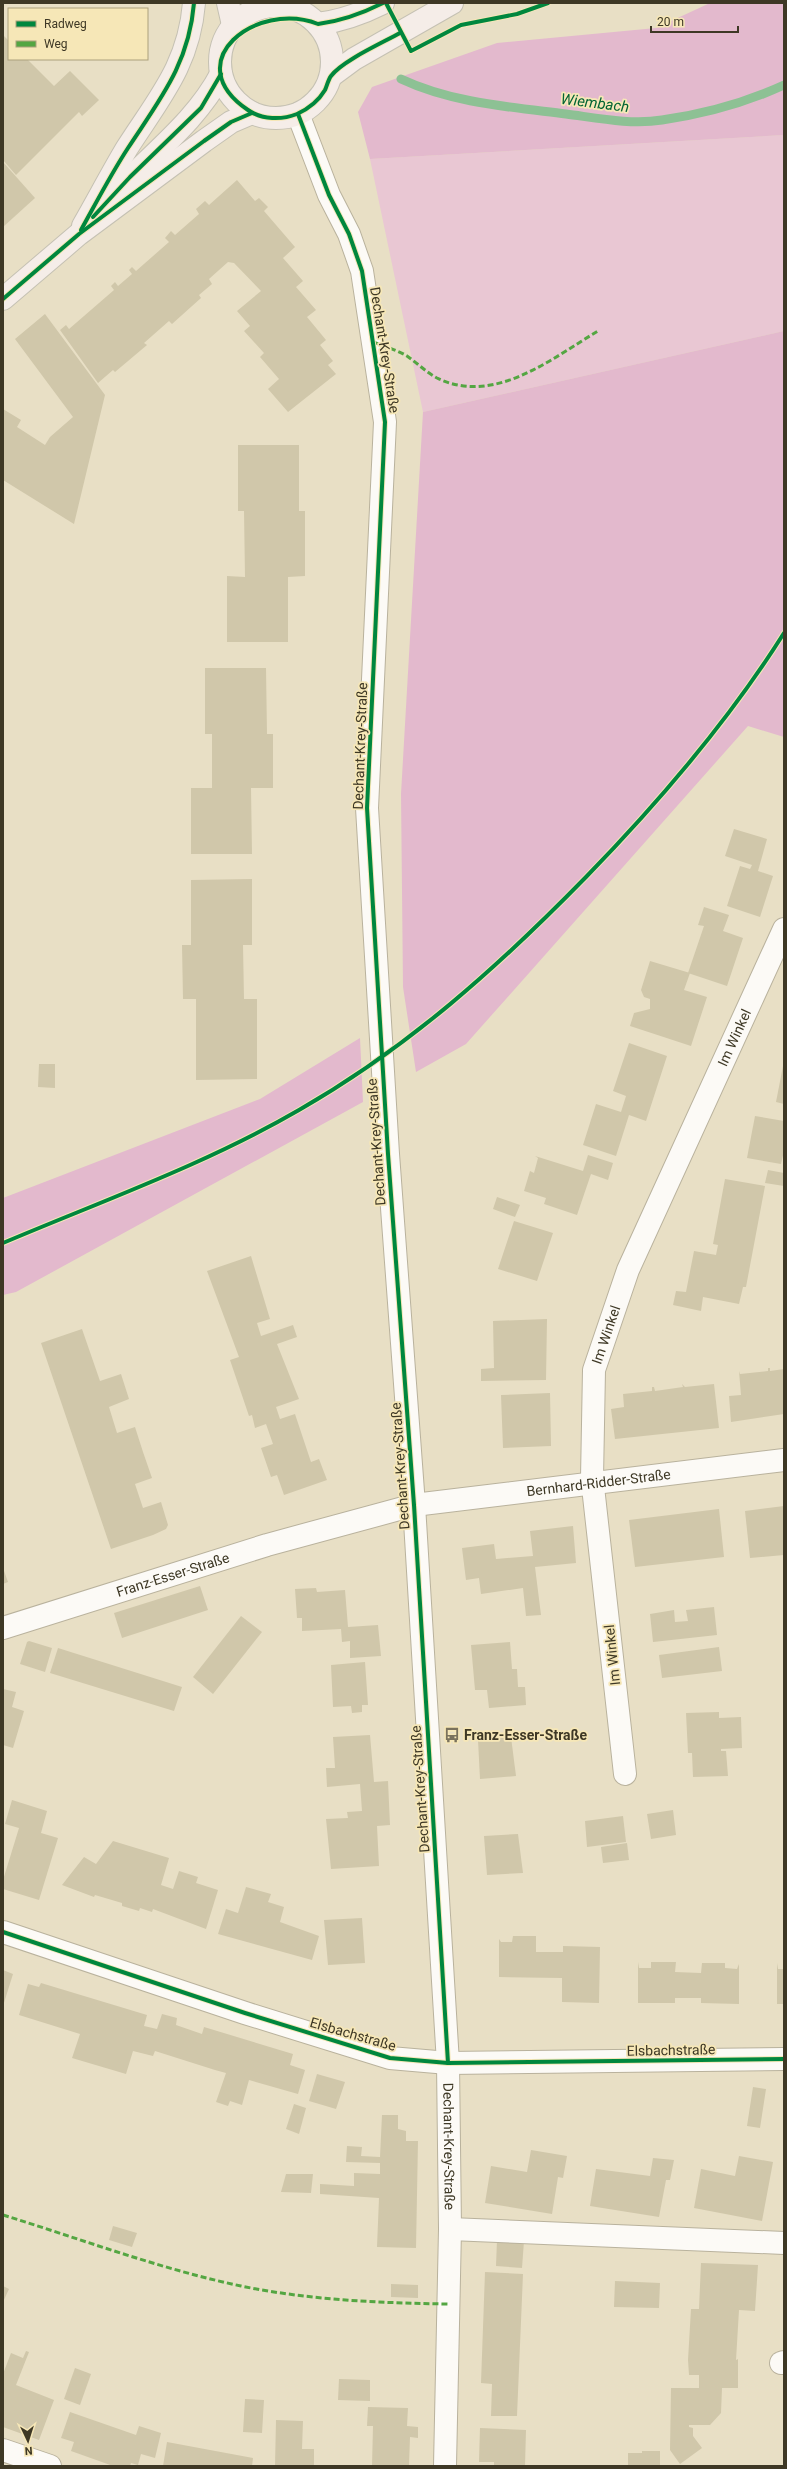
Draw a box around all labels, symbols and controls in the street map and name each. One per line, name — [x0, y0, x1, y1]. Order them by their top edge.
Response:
legend — [8, 8, 148, 60]
scale bar — [651, 8, 738, 34]
text: 20 m — [657, 15, 684, 29]
text: Radweg — [44, 17, 87, 31]
text: Weg — [44, 37, 68, 51]
water label: Wiembach — [560, 90, 630, 116]
street label: Dechant-Krey-Straße — [367, 286, 403, 414]
street label: Dechant-Krey-Straße — [350, 682, 370, 810]
street label: Im Winkel — [714, 1007, 754, 1069]
street label: Dechant-Krey-Straße — [364, 1078, 388, 1206]
street label: Im Winkel — [589, 1303, 623, 1366]
street label: Dechant-Krey-Straße — [388, 1402, 412, 1530]
street label: Bernhard-Ridder-Straße — [526, 1466, 672, 1499]
street label: Franz-Esser-Straße — [114, 1549, 231, 1600]
street label: Im Winkel — [601, 1624, 623, 1686]
street label: Dechant-Krey-Straße — [408, 1725, 432, 1853]
bus stop icon: Franz-Esser-Straße — [443, 1726, 461, 1744]
place label: Franz-Esser-Straße — [464, 1727, 587, 1743]
street label: Elsbachstraße — [308, 2014, 398, 2054]
street label: Elsbachstraße — [626, 2041, 716, 2059]
street label: Dechant-Krey-Straße — [440, 2083, 458, 2210]
north arrow — [8, 2421, 48, 2461]
text: N — [24, 2444, 33, 2457]

